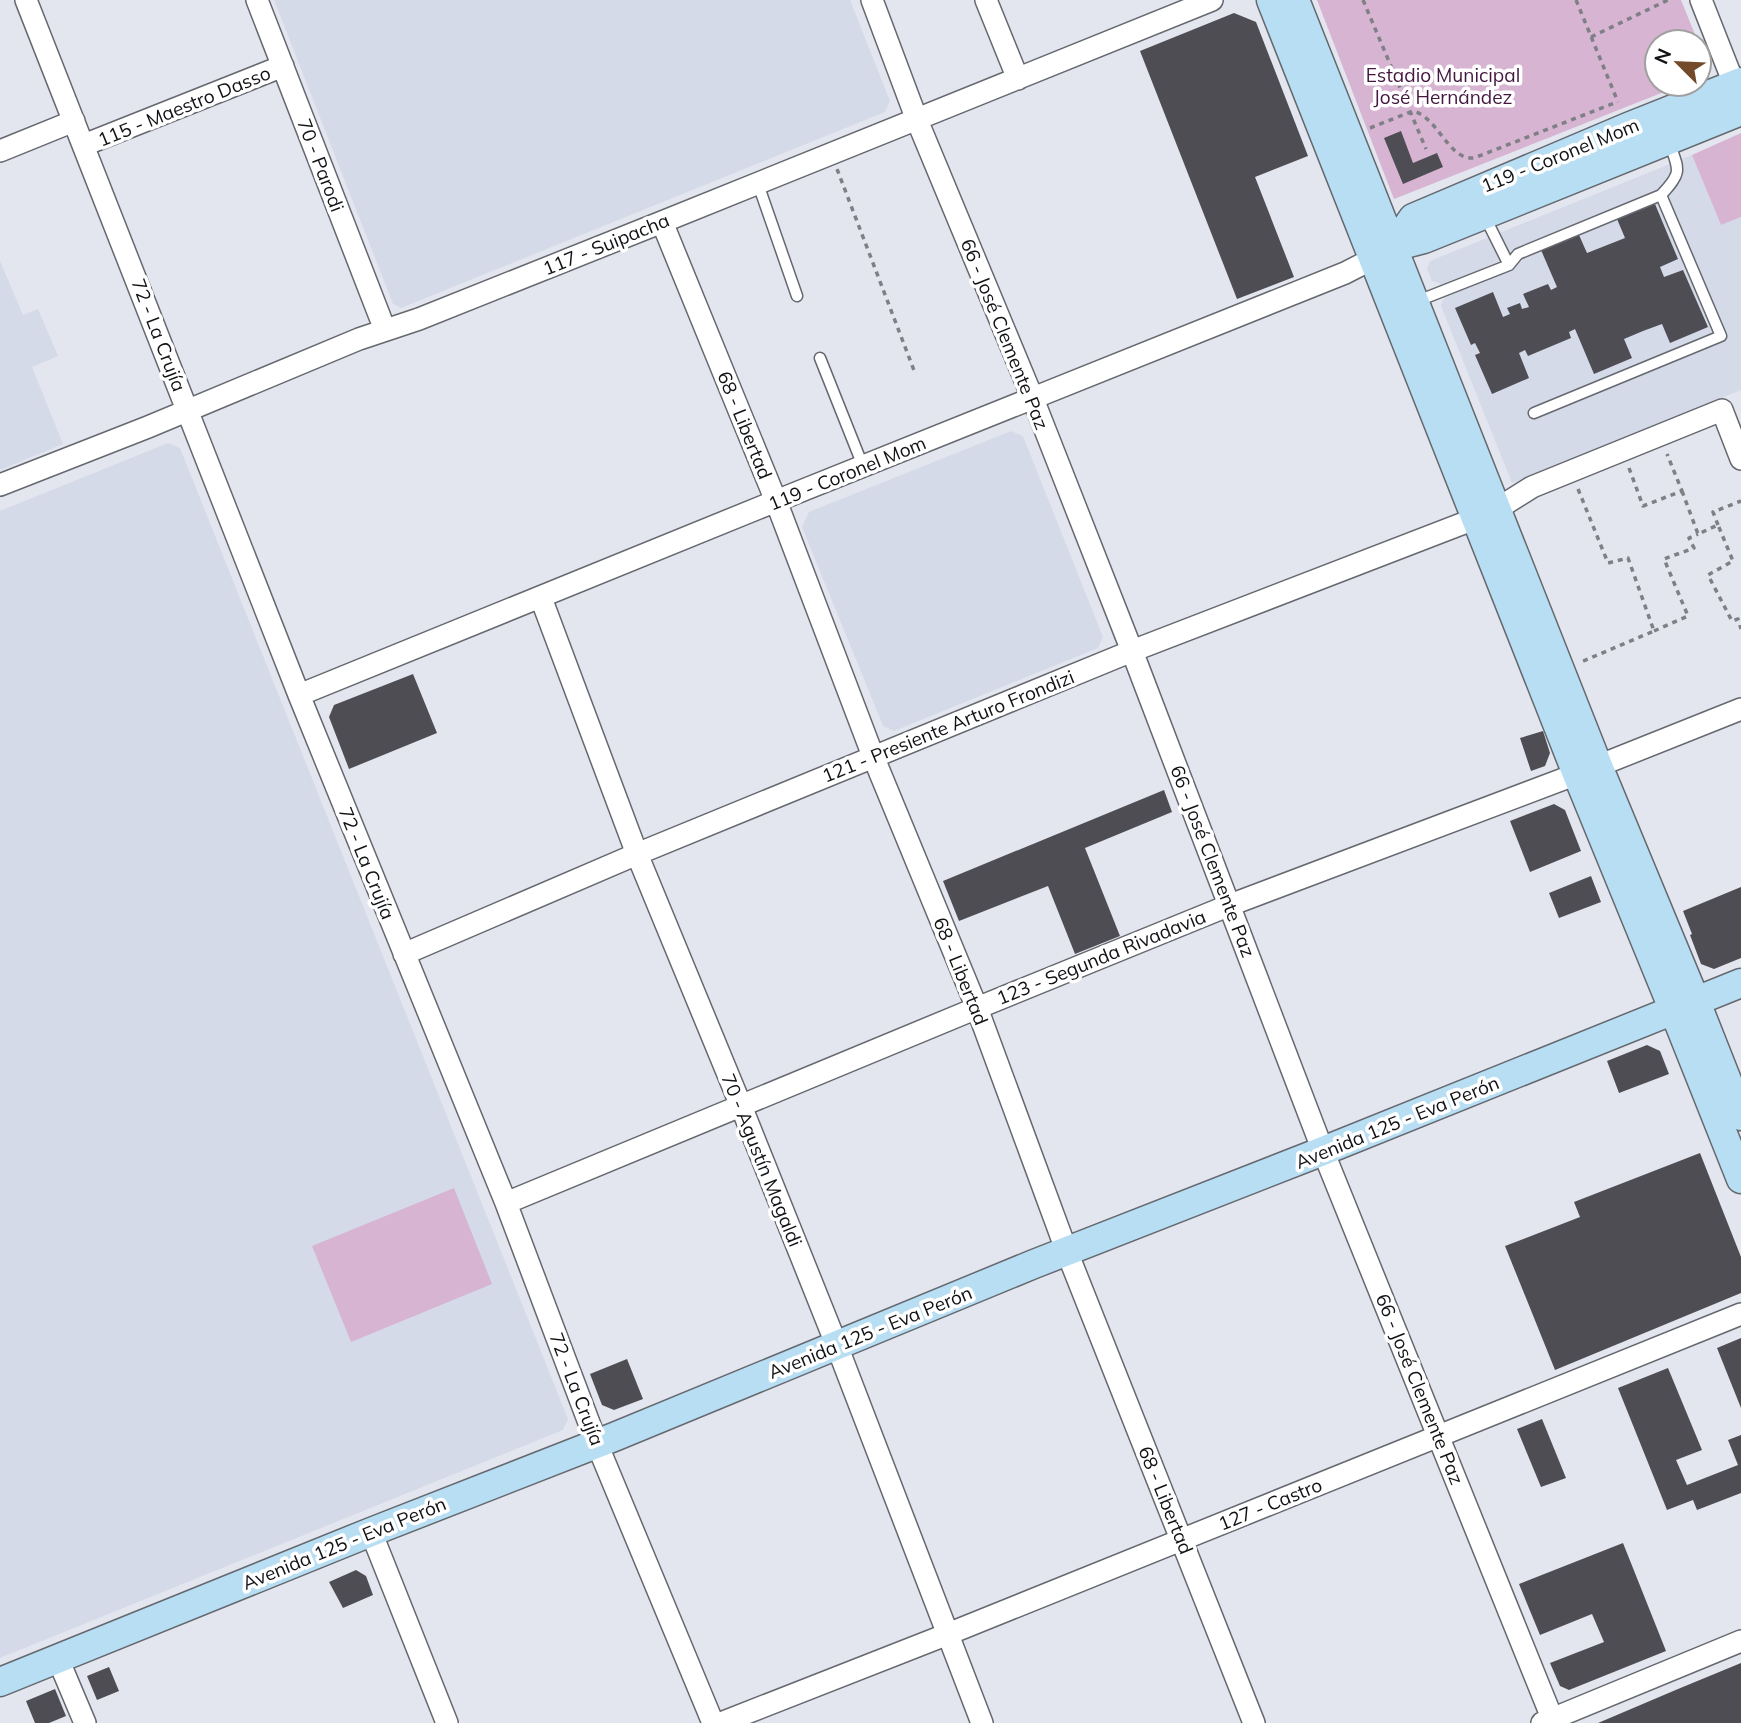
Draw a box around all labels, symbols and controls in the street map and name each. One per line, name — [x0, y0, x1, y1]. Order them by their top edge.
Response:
north arrow — [1643, 28, 1713, 98]
text: N — [1649, 45, 1676, 68]
street label: 115 - Maestro Dasso — [94, 60, 274, 152]
park label: Estadio Municipal José Hernández — [1366, 63, 1520, 109]
street label: 119 - Coronel Mom — [1478, 112, 1642, 198]
street label: 70 - Parodi — [292, 115, 350, 215]
street label: 117 - Suipacha — [539, 208, 673, 280]
street label: 66 - José Clemente Paz — [956, 235, 1054, 433]
street label: 72 - La Crujía — [126, 275, 192, 395]
street label: 68 - Libertad — [712, 368, 778, 482]
street label: 119 - Coronel Mom — [765, 430, 929, 516]
street label: 121 - Presiente Arturo Frondizi — [818, 664, 1078, 788]
street label: 66 - José Clemente Paz — [1165, 762, 1261, 961]
street label: 72 - La Crujía — [334, 803, 400, 923]
street label: 123 - Segunda Rivadavia — [993, 904, 1209, 1010]
street label: 68 - Libertad — [928, 914, 994, 1028]
street label: 70 - Agustín Magaldi — [716, 1070, 808, 1250]
street label: Avenida 125 - Eva Perón — [1292, 1070, 1502, 1174]
street label: Avenida 125 - Eva Perón — [765, 1280, 975, 1384]
street label: 66 - José Clemente Paz — [1371, 1290, 1469, 1488]
street label: 72 - La Crujía — [544, 1329, 610, 1449]
street label: 68 - Libertad — [1133, 1443, 1199, 1557]
street label: 127 - Castro — [1215, 1472, 1325, 1536]
street label: Avenida 125 - Eva Perón — [239, 1491, 449, 1595]

